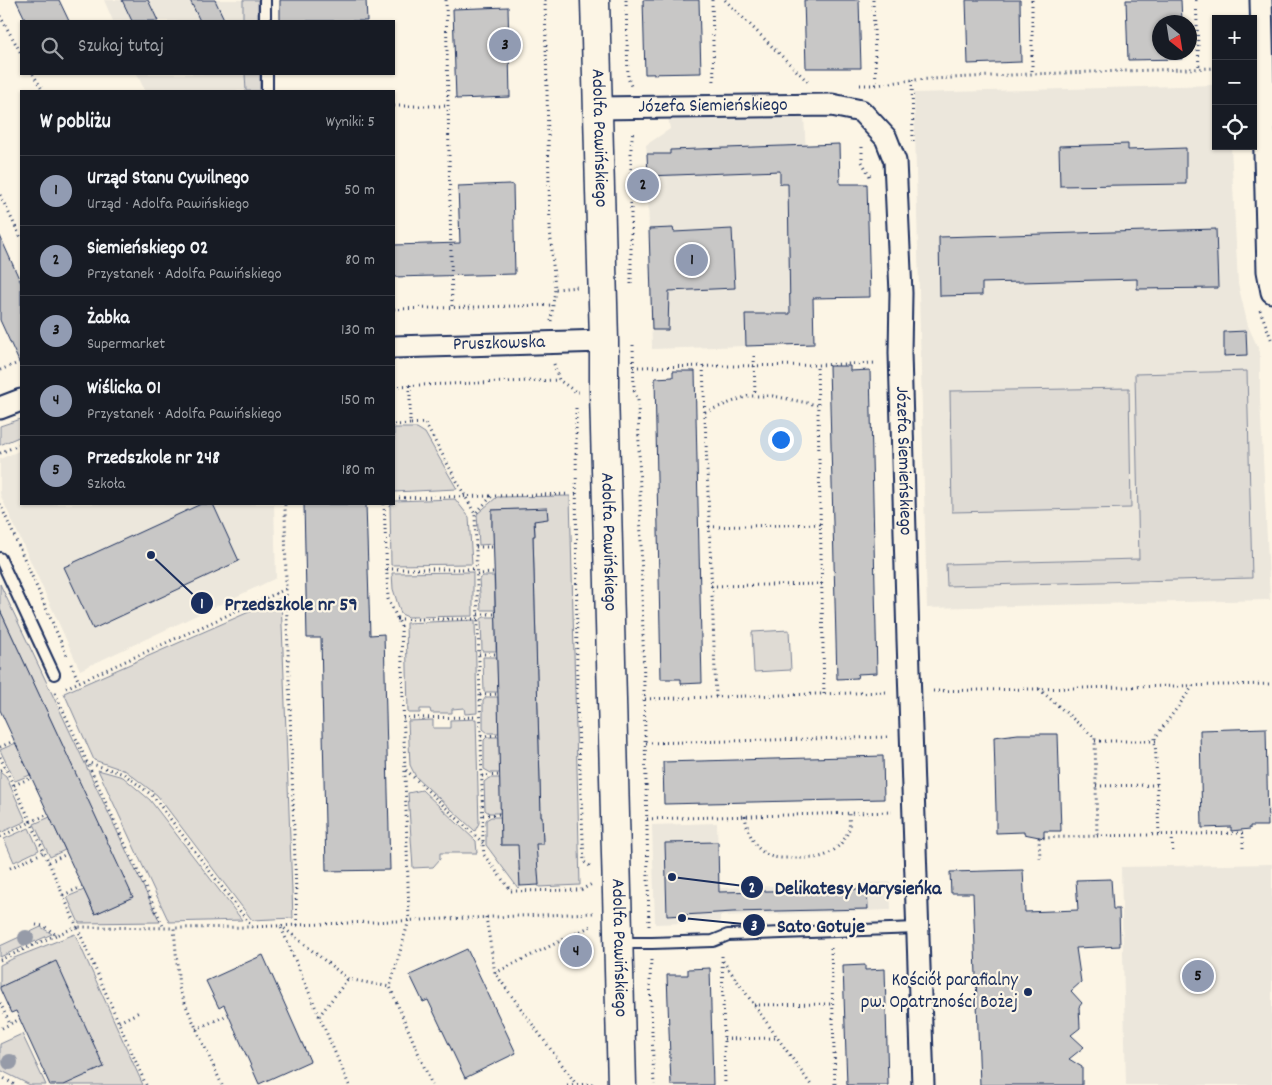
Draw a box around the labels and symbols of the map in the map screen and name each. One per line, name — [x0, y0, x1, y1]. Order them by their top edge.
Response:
north arrow — [1152, 15, 1197, 60]
pin: 3 — [489, 26, 521, 64]
street label: Adolfa Pawińskiego — [583, 68, 614, 208]
street label: Józefa Siemieńskiego — [638, 92, 788, 121]
pin: 2 — [627, 166, 659, 204]
pin: 1 — [676, 241, 708, 279]
street label: Pruszkowska — [452, 329, 547, 359]
street label: Józefa Siemieńskiego — [887, 386, 919, 536]
your location — [768, 427, 794, 453]
street label: Adolfa Pawińskiego — [593, 472, 623, 612]
callout: Przedszkole nr 59 — [189, 585, 367, 620]
text: Przedszkole nr 59 — [224, 592, 358, 620]
text: 1 — [200, 594, 204, 616]
callout: Delikatesy Marysieńka — [739, 870, 951, 905]
text: Delikatesy Marysieńka — [775, 876, 942, 904]
street label: Adolfa Pawińskiego — [603, 878, 634, 1017]
text: 2 — [749, 878, 755, 900]
callout: Sato Gotuje — [741, 907, 875, 942]
text: Sato Gotuje — [777, 914, 865, 942]
text: 3 — [751, 916, 758, 938]
pin: 4 — [560, 932, 592, 970]
pin: 5 — [1182, 957, 1214, 995]
place label: Kościół parafialny pw. Opatrzności Bożej — [861, 968, 1018, 1017]
marker: Kościół parafialny pw. Opatrzności Bożej — [1022, 986, 1034, 998]

